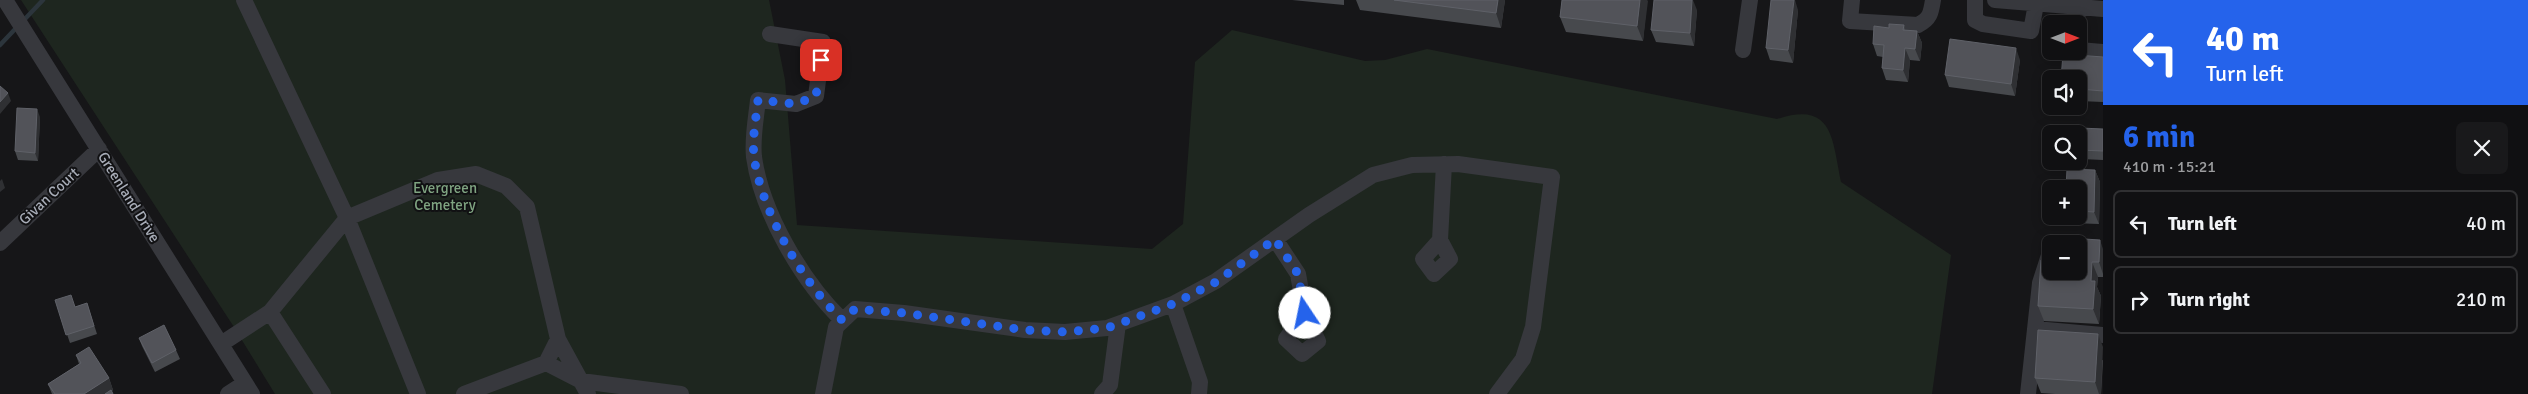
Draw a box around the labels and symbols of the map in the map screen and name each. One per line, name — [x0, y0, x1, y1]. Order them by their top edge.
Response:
north arrow — [2042, 15, 2088, 60]
pin — [800, 39, 842, 81]
street label: Greenland Drive — [94, 149, 164, 245]
street label: Givan Court — [15, 164, 83, 228]
park label: Evergreen Cemetery — [413, 179, 477, 214]
position arrow — [1278, 286, 1330, 338]

